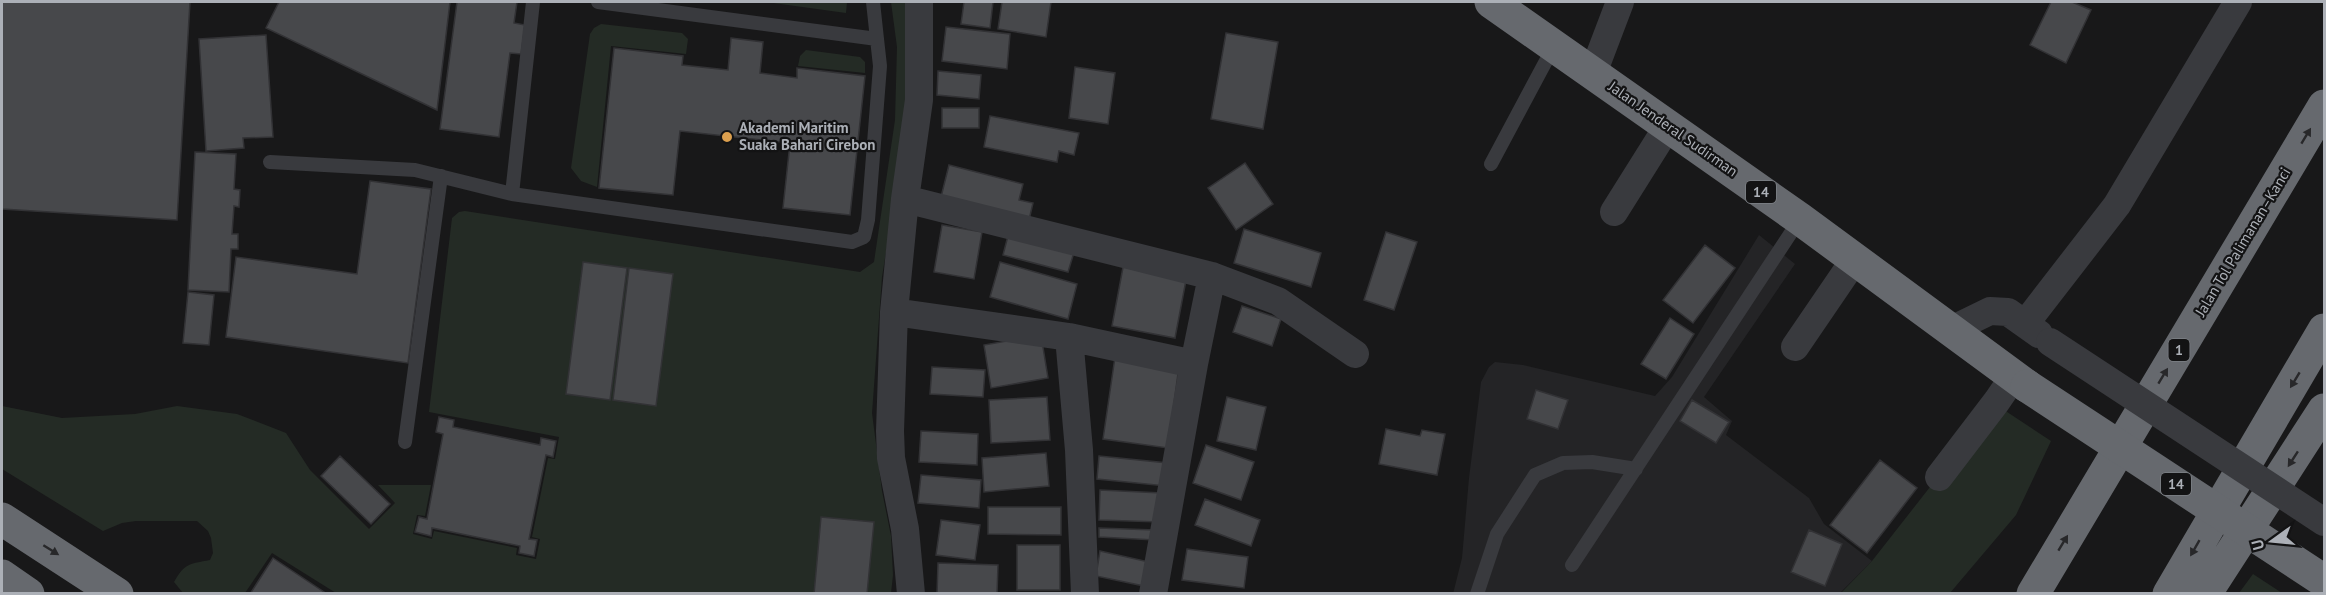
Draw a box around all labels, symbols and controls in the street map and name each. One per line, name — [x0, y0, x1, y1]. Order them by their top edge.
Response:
street label: Jalan Jenderal Sudirman — [1604, 76, 1742, 180]
place label: Akademi Maritim Suaka Bahari Cirebon — [739, 118, 875, 154]
one-way arrow — [2301, 128, 2312, 144]
marker: Akademi Maritim Suaka Bahari Cirebon — [720, 130, 734, 144]
street label: Jalan Tol Palimanan–Kanci — [2190, 164, 2295, 321]
road number: 14 — [1746, 181, 1776, 203]
road number: 1 — [2168, 339, 2190, 361]
one-way arrow — [2158, 368, 2169, 384]
one-way arrow — [2289, 372, 2300, 388]
one-way arrow — [2287, 451, 2298, 467]
road number: 14 — [2161, 473, 2191, 495]
north arrow — [2242, 511, 2302, 571]
one-way arrow — [2058, 534, 2068, 551]
text: U — [2247, 537, 2268, 552]
one-way arrow — [2190, 540, 2201, 556]
one-way arrow — [43, 545, 59, 556]

